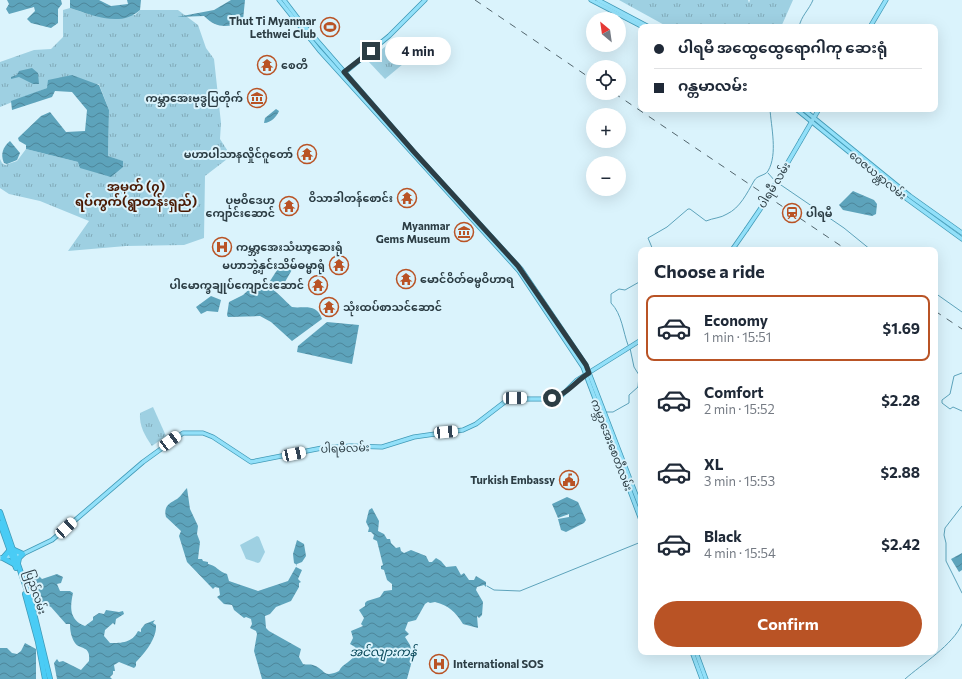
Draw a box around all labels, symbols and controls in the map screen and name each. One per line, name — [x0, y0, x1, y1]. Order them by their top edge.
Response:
north arrow — [586, 12, 626, 52]
map controls — [586, 12, 626, 196]
place label: Thut Ti Myanmar Lethwei Club — [229, 14, 316, 40]
sports icon: Thut Ti Myanmar Lethwei Club — [319, 16, 341, 38]
callout: 4 min — [385, 37, 451, 65]
text: ပါရမီ အထွေထွေရောဂါကု ဆေးရုံ — [678, 38, 888, 56]
route end — [362, 42, 380, 60]
text: 4 min — [402, 43, 434, 59]
temple icon: စေတီ — [256, 54, 278, 76]
place label: စေတီ — [281, 58, 308, 71]
button: locate — [586, 60, 626, 100]
text: ဂန္တမာလမ်း — [678, 76, 748, 94]
museum icon: ကမ္ဘာအေးဗုဒ္ဓပြတိုက် — [246, 87, 268, 109]
place label: ကမ္ဘာအေးဗုဒ္ဓပြတိုက် — [146, 91, 243, 108]
button: + — [586, 108, 626, 148]
temple icon: မဟာပါသာနလှိုင်ဂူတော် — [296, 143, 318, 165]
place label: မဟာပါသာနလှိုင်ဂူတော် — [184, 147, 293, 164]
street label: ဝေဇယန္တာလမ်း — [845, 148, 910, 204]
button: − — [586, 156, 626, 196]
street label: ပါရမီ လမ်း — [755, 159, 795, 212]
district label: အမှတ် (၇) ရပ်ကွက်(ရွာတန်းရှည်) — [75, 177, 197, 213]
temple icon: ဝိသာခါတန်စောင်း — [396, 187, 418, 209]
place label: ဝိသာခါတန်စောင်း — [308, 191, 393, 207]
place label: ပုဗ္ဗဝိဒေဟ ကျောင်းဆောင် — [206, 193, 275, 222]
temple icon: ပုဗ္ဗဝိဒေဟ ကျောင်းဆောင် — [278, 195, 300, 217]
station icon: ပါရမီ — [781, 202, 803, 224]
place label: ပါရမီ — [806, 206, 833, 222]
place label: Myanmar Gems Museum — [376, 219, 450, 245]
museum icon: Myanmar Gems Museum — [453, 221, 475, 243]
hospital icon: ကမ္ဘာ့အေးသံဃာ့ဆေးရုံ — [211, 236, 233, 258]
place label: ကမ္ဘာ့အေးသံဃာ့ဆေးရုံ — [236, 240, 343, 257]
temple icon: မဟာဘွဲ့နှင်းသိမ်ဓမ္မာရုံ — [328, 254, 350, 276]
place label: မဟာဘွဲ့နှင်းသိမ်ဓမ္မာရုံ — [222, 258, 325, 275]
text: Choose a ride — [654, 260, 765, 282]
temple icon: မောင်ဝိတ်ဓမ္မဝိဟာရ — [395, 268, 417, 290]
place label: မောင်ဝိတ်ဓမ္မဝိဟာရ — [420, 272, 515, 288]
temple icon: ပါမောက္ခချုပ်ကျောင်းဆောင် — [307, 274, 329, 296]
place label: ပါမောက္ခချုပ်ကျောင်းဆောင် — [170, 278, 304, 294]
temple icon: သုံးထပ်စာသင်ဆောင် — [318, 296, 340, 318]
place label: သုံးထပ်စာသင်ဆောင် — [343, 300, 442, 317]
icon: car — [656, 310, 692, 346]
text: Economy — [704, 311, 768, 329]
text: $1.69 — [883, 319, 920, 337]
text: 1 min · 15:51 — [704, 329, 771, 345]
icon: car — [656, 382, 692, 418]
text: Comfort — [704, 383, 764, 401]
route start — [543, 389, 561, 407]
text: $2.28 — [881, 391, 920, 409]
car — [503, 392, 527, 404]
street label: ကမ္ဘာအေးစေတီလမ်း — [586, 397, 636, 494]
text: 2 min · 15:52 — [704, 401, 775, 417]
car — [434, 425, 458, 439]
car — [157, 429, 183, 453]
street label: ပါရမီလမ်း — [320, 440, 370, 458]
car — [281, 446, 307, 462]
icon: car — [656, 454, 692, 490]
text: XL — [704, 455, 723, 473]
text: $2.88 — [881, 463, 920, 481]
public building icon: Turkish Embassy — [558, 469, 580, 491]
place label: Turkish Embassy — [470, 473, 555, 486]
text: 3 min · 15:53 — [704, 473, 775, 489]
car — [53, 515, 79, 541]
icon: car — [656, 526, 692, 562]
text: Black — [704, 527, 742, 545]
text: $2.42 — [881, 535, 920, 553]
text: 4 min · 15:54 — [704, 545, 776, 561]
street label: ပြည်လမ်း — [20, 568, 50, 617]
button: Confirm — [654, 601, 922, 647]
water label: အင်လျားကန် — [349, 643, 418, 662]
hospital icon: International SOS — [428, 653, 450, 675]
place label: International SOS — [453, 657, 544, 670]

